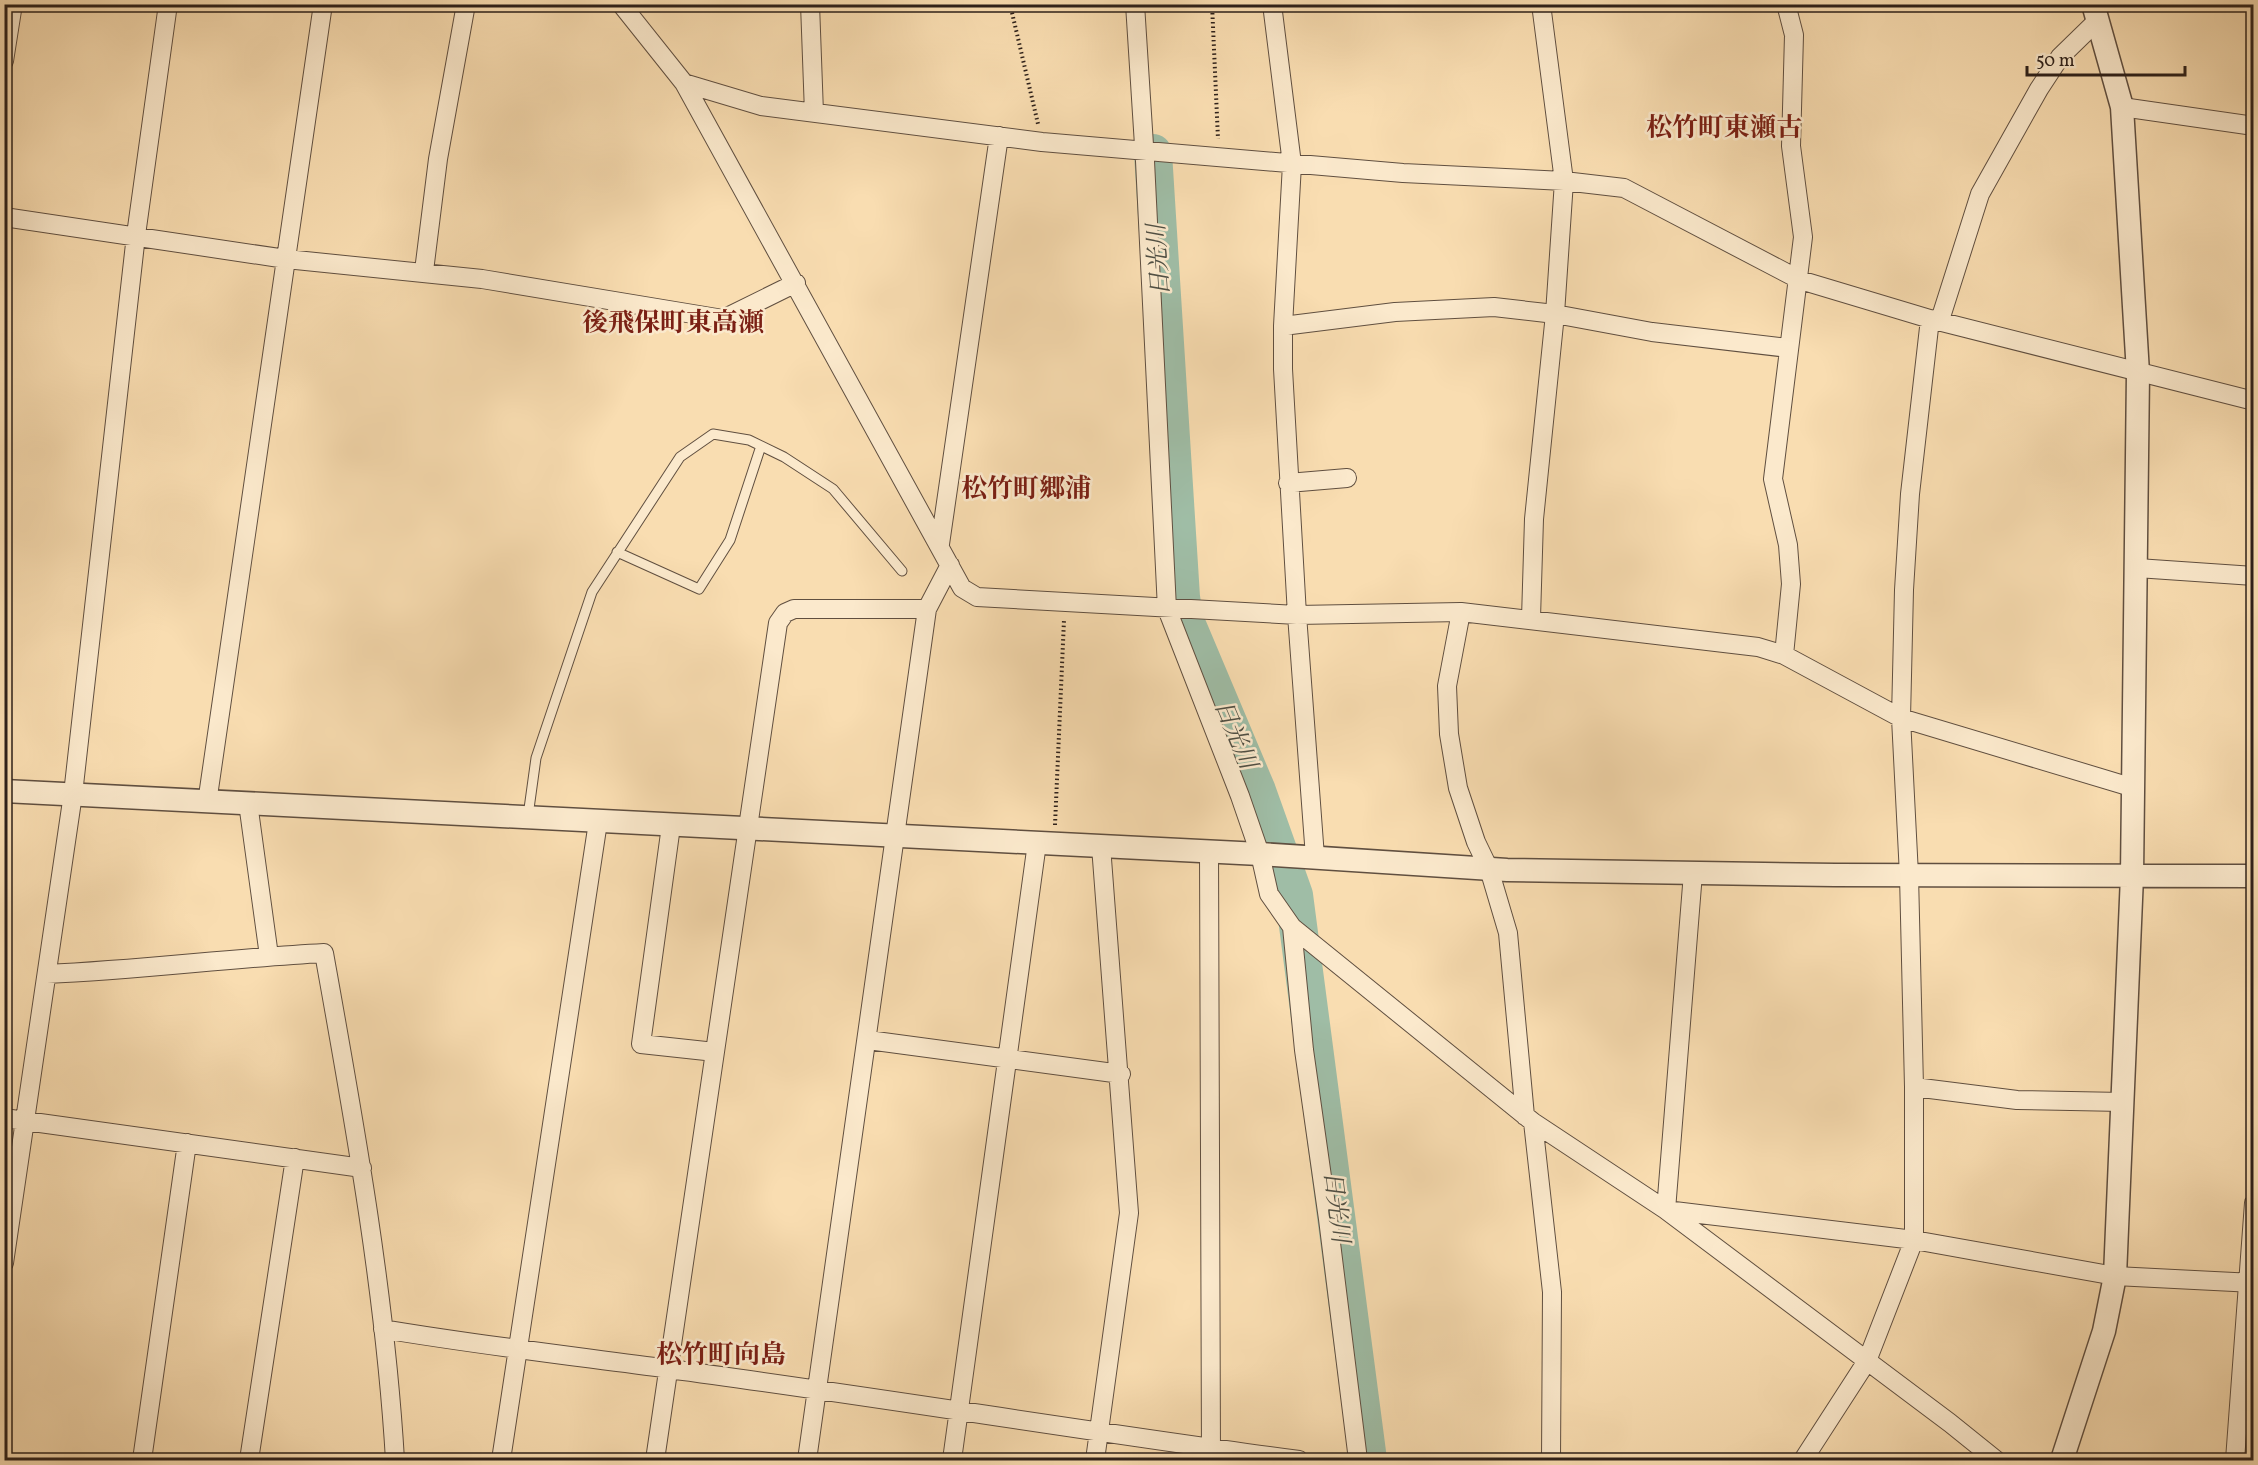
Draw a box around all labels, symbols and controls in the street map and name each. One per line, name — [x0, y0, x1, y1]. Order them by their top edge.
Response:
scale bar — [2027, 39, 2184, 77]
text: 50 m — [2036, 49, 2075, 74]
district label: 松竹町東瀬古 — [1646, 111, 1802, 147]
water label: 日光川 — [1140, 220, 1179, 297]
district label: 後飛保町東高瀬 — [582, 306, 764, 342]
district label: 松竹町郷浦 — [961, 472, 1091, 508]
water label: 日光川 — [1204, 695, 1265, 778]
water label: 日光川 — [1314, 1169, 1357, 1248]
district label: 松竹町向島 — [656, 1338, 786, 1374]

